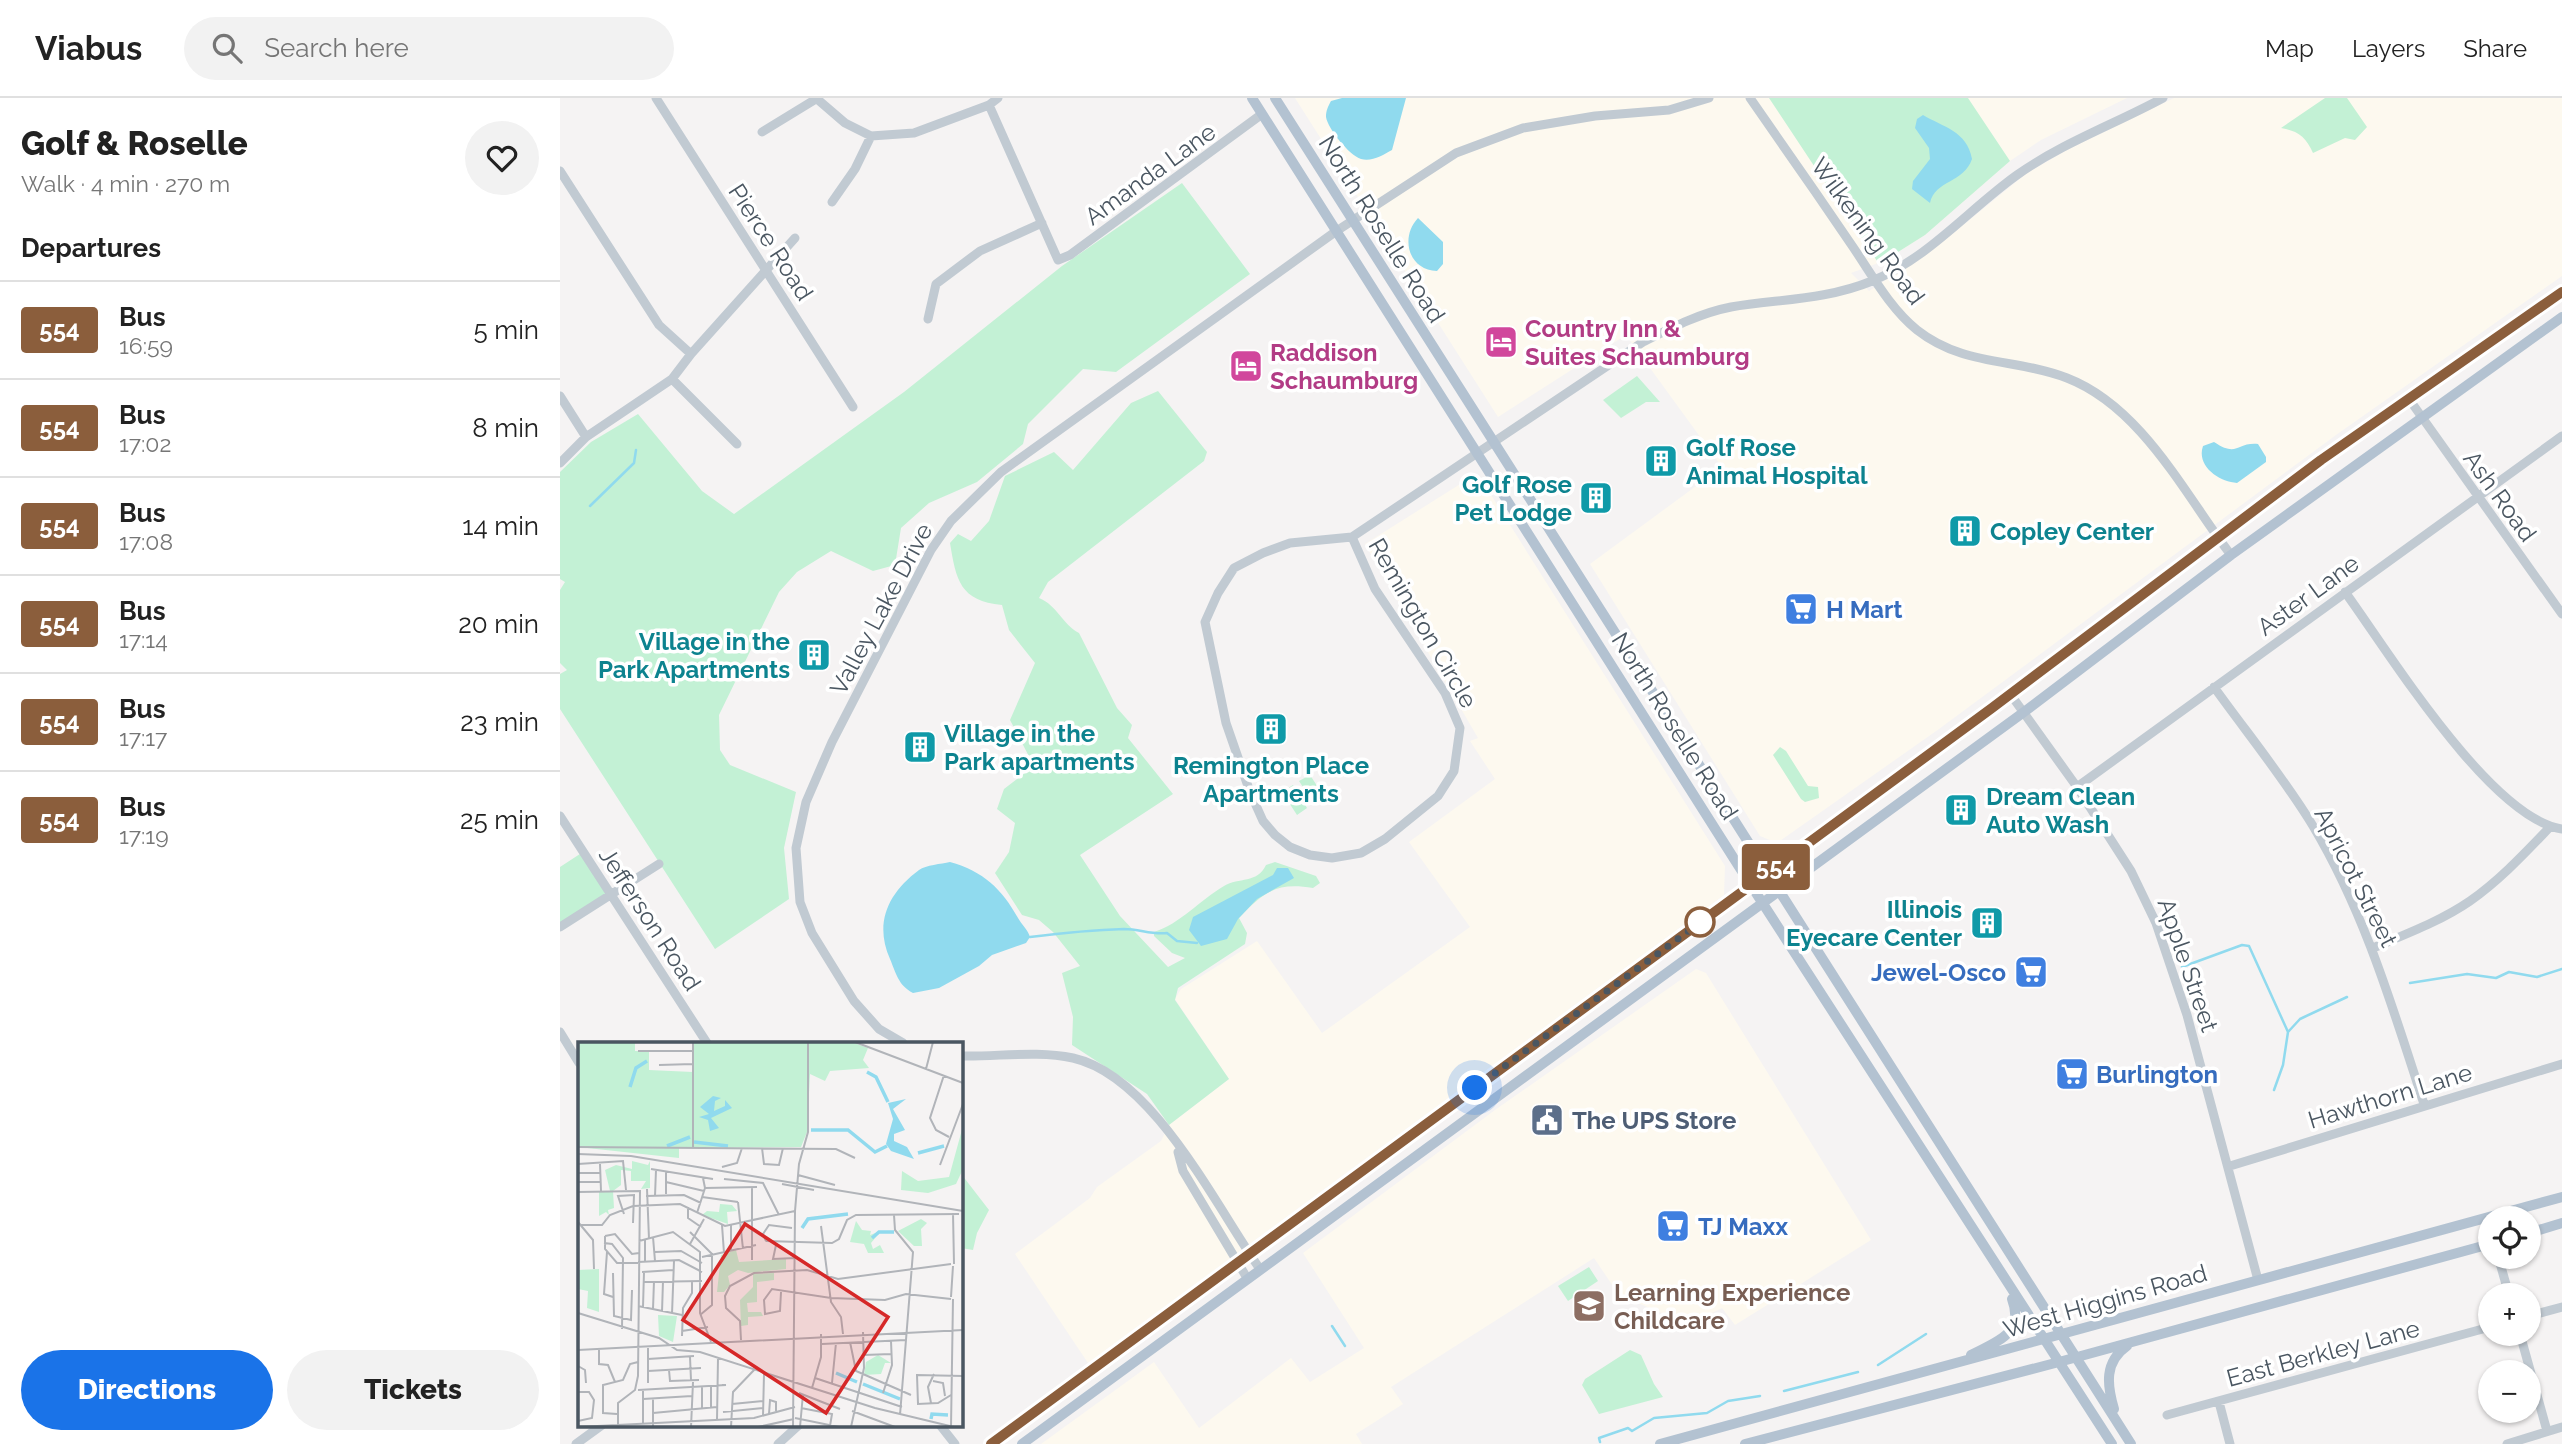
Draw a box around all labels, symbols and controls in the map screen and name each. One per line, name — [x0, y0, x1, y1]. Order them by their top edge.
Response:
search box — [184, 17, 674, 80]
text: Viabus — [35, 29, 142, 68]
icon: search — [208, 29, 246, 67]
text: Search here — [264, 33, 409, 63]
text: Map — [2265, 34, 2314, 63]
text: Layers — [2352, 34, 2425, 63]
text: Share — [2463, 34, 2527, 63]
street label: Amanda Lane — [1079, 117, 1221, 231]
button: heart — [465, 121, 539, 195]
text: Golf & Roselle — [21, 124, 248, 163]
street label: North Roselle Road — [1313, 130, 1451, 328]
street label: Wilkening Road — [1805, 152, 1931, 310]
text: Walk · 4 min · 270 m — [21, 170, 230, 197]
street label: Pierce Road — [723, 178, 819, 306]
text: Departures — [21, 233, 161, 263]
text: Bus — [119, 302, 166, 332]
place label: Country Inn & Suites Schaumburg — [1525, 314, 1750, 371]
text: 554 — [39, 315, 80, 344]
text: 5 min — [473, 315, 539, 345]
hotel icon: Country Inn & Suites Schaumburg — [1482, 323, 1520, 361]
text: 16:59 — [119, 332, 173, 359]
place label: Raddison Schaumburg — [1270, 338, 1418, 395]
hotel icon: Raddison Schaumburg — [1227, 347, 1265, 385]
text: Bus — [119, 400, 166, 430]
text: 554 — [39, 413, 80, 442]
text: 8 min — [472, 413, 539, 443]
text: 17:02 — [119, 430, 171, 457]
place label: Golf Rose Animal Hospital — [1686, 433, 1868, 490]
building icon: Golf Rose Animal Hospital — [1642, 442, 1680, 480]
street label: Ash Road — [2457, 445, 2543, 547]
place label: Golf Rose Pet Lodge — [1455, 470, 1572, 527]
building icon: Golf Rose Pet Lodge — [1577, 479, 1615, 517]
text: Bus — [119, 498, 166, 528]
text: 554 — [39, 511, 80, 540]
text: 14 min — [462, 511, 539, 541]
building icon: Copley Center — [1946, 512, 1984, 550]
place label: Copley Center — [1990, 517, 2154, 546]
street label: Valley Lake Drive — [824, 518, 938, 700]
text: 17:08 — [119, 528, 173, 555]
street label: Remington Circle — [1363, 533, 1483, 713]
street label: Aster Lane — [2251, 548, 2365, 642]
supermarket icon: H Mart — [1782, 590, 1820, 628]
place label: H Mart — [1826, 595, 1903, 624]
text: Bus — [119, 596, 166, 626]
text: 554 — [39, 609, 80, 638]
text: 20 min — [458, 609, 539, 639]
text: 17:14 — [119, 626, 168, 653]
place label: Village in the Park Apartments — [598, 627, 790, 684]
street label: North Roselle Road — [1606, 627, 1744, 825]
building icon: Village in the Park Apartments — [795, 636, 833, 674]
text: Bus — [119, 694, 166, 724]
text: 554 — [39, 707, 80, 736]
text: 23 min — [460, 707, 539, 737]
building icon: Remington Place Apartments — [1252, 710, 1290, 748]
place label: Village in the Park apartments — [944, 719, 1135, 776]
text: 17:17 — [119, 724, 167, 751]
building icon: Village in the Park apartments — [901, 728, 939, 766]
place label: Remington Place Apartments — [1173, 751, 1369, 808]
place label: Dream Clean Auto Wash — [1986, 782, 2135, 839]
building icon: Dream Clean Auto Wash — [1942, 791, 1980, 829]
text: Bus — [119, 792, 166, 822]
street label: Apricot Street — [2308, 802, 2404, 952]
text: 554 — [39, 805, 80, 834]
text: 25 min — [460, 805, 539, 835]
text: 17:19 — [119, 822, 169, 849]
street label: Jefferson Road — [593, 842, 707, 996]
line badge: 554 — [1736, 844, 1816, 890]
text: 554 — [1756, 852, 1796, 881]
place label: Illinois Eyecare Center — [1786, 895, 1962, 952]
street label: Apple Street — [2152, 895, 2224, 1035]
building icon: Illinois Eyecare Center — [1968, 904, 2006, 942]
unlabelled marker — [1685, 907, 1715, 937]
supermarket icon: Jewel-Osco — [2012, 953, 2050, 991]
place label: Jewel-Osco — [1871, 958, 2006, 987]
inset map — [578, 1042, 962, 1426]
supermarket icon: Burlington — [2053, 1055, 2091, 1093]
street label: Hawthorn Lane — [2305, 1057, 2475, 1135]
place label: Burlington — [2096, 1060, 2218, 1089]
your location — [1457, 1070, 1492, 1105]
public building icon: The UPS Store — [1528, 1101, 1566, 1139]
place label: The UPS Store — [1572, 1106, 1736, 1135]
map controls — [2478, 1206, 2541, 1423]
button: locate — [2478, 1206, 2541, 1269]
supermarket icon: TJ Maxx — [1654, 1207, 1692, 1245]
place label: TJ Maxx — [1698, 1212, 1788, 1241]
street label: West Higgins Road — [2000, 1258, 2210, 1344]
place label: Learning Experience Childcare — [1614, 1278, 1850, 1335]
button: + — [2478, 1283, 2541, 1346]
school or university icon: Learning Experience Childcare — [1570, 1287, 1608, 1325]
street label: East Berkley Lane — [2223, 1313, 2423, 1393]
button: Directions — [21, 1350, 273, 1430]
button: Tickets — [287, 1350, 539, 1430]
button: − — [2478, 1360, 2541, 1423]

